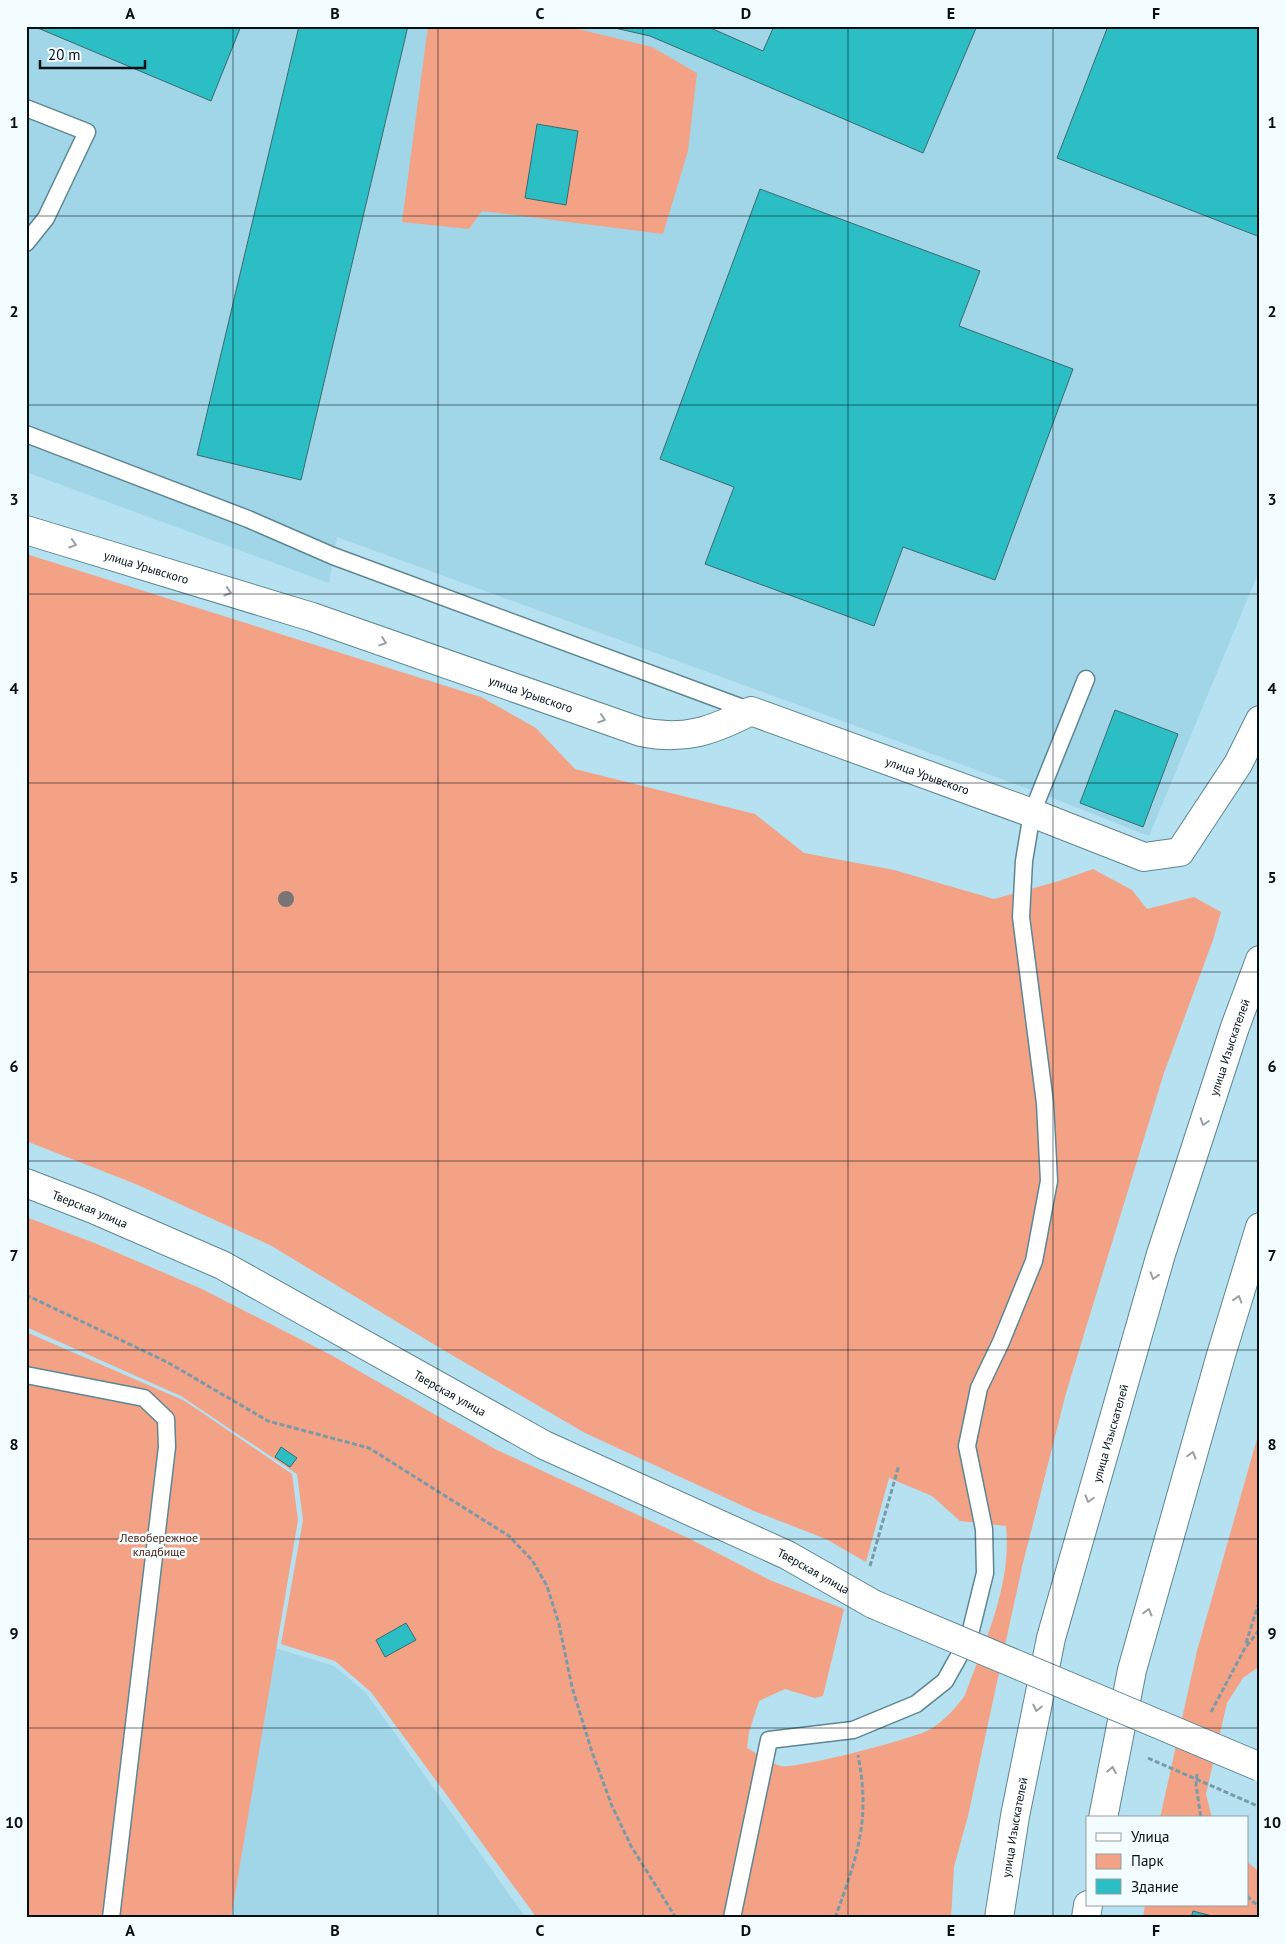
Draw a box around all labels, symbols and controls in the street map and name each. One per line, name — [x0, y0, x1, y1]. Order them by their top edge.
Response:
text: A — [125, 3, 135, 23]
text: B — [330, 3, 340, 23]
text: C — [536, 3, 545, 23]
text: D — [741, 3, 751, 23]
text: E — [947, 3, 955, 23]
text: F — [1152, 3, 1160, 23]
scale bar — [40, 38, 145, 70]
text: 20 m — [48, 45, 81, 64]
text: 1 — [9, 112, 19, 132]
text: 1 — [1267, 112, 1277, 132]
text: 2 — [9, 301, 19, 321]
text: 2 — [1267, 301, 1277, 321]
text: 3 — [9, 489, 19, 509]
text: 3 — [1267, 489, 1277, 509]
one-way arrow — [68, 539, 76, 549]
street label: улица Урывского — [102, 547, 191, 587]
one-way arrow — [224, 586, 232, 596]
one-way arrow — [378, 636, 386, 646]
street label: улица Урывского — [487, 672, 575, 715]
text: 4 — [9, 678, 19, 698]
text: 4 — [1267, 678, 1277, 698]
one-way arrow — [597, 714, 606, 724]
street label: улица Урывского — [884, 753, 972, 797]
text: 5 — [9, 867, 19, 887]
text: 5 — [1267, 867, 1277, 887]
street label: улица Изыскателей — [1206, 997, 1252, 1098]
text: 6 — [9, 1056, 19, 1076]
text: 6 — [1267, 1056, 1277, 1076]
one-way arrow — [1200, 1117, 1210, 1125]
street label: Тверская улица — [50, 1186, 130, 1231]
text: 7 — [9, 1245, 19, 1265]
text: 7 — [1267, 1245, 1277, 1265]
one-way arrow — [1150, 1272, 1160, 1280]
one-way arrow — [1232, 1296, 1242, 1304]
street label: Тверская улица — [411, 1366, 489, 1419]
street label: улица Изыскателей — [1089, 1382, 1131, 1484]
text: 8 — [9, 1434, 19, 1454]
text: 8 — [1267, 1434, 1277, 1454]
one-way arrow — [1186, 1452, 1196, 1460]
one-way arrow — [1084, 1495, 1095, 1504]
park label: Левобережное кладбище — [119, 1530, 198, 1559]
street label: Тверская улица — [775, 1544, 853, 1597]
one-way arrow — [1142, 1607, 1153, 1616]
text: 9 — [9, 1623, 19, 1643]
text: 9 — [1267, 1623, 1277, 1643]
one-way arrow — [1032, 1703, 1042, 1712]
one-way arrow — [1106, 1766, 1117, 1774]
street label: улица Изыскателей — [998, 1776, 1030, 1878]
text: 10 — [5, 1812, 23, 1832]
text: 10 — [1263, 1812, 1281, 1832]
legend — [1086, 1816, 1248, 1906]
text: Улица — [1131, 1827, 1169, 1846]
text: Парк — [1131, 1851, 1164, 1870]
text: Здание — [1131, 1877, 1179, 1896]
text: A — [125, 1920, 135, 1940]
text: B — [330, 1920, 340, 1940]
text: C — [536, 1920, 545, 1940]
text: D — [741, 1920, 751, 1940]
text: E — [947, 1920, 955, 1940]
text: F — [1152, 1920, 1160, 1940]

